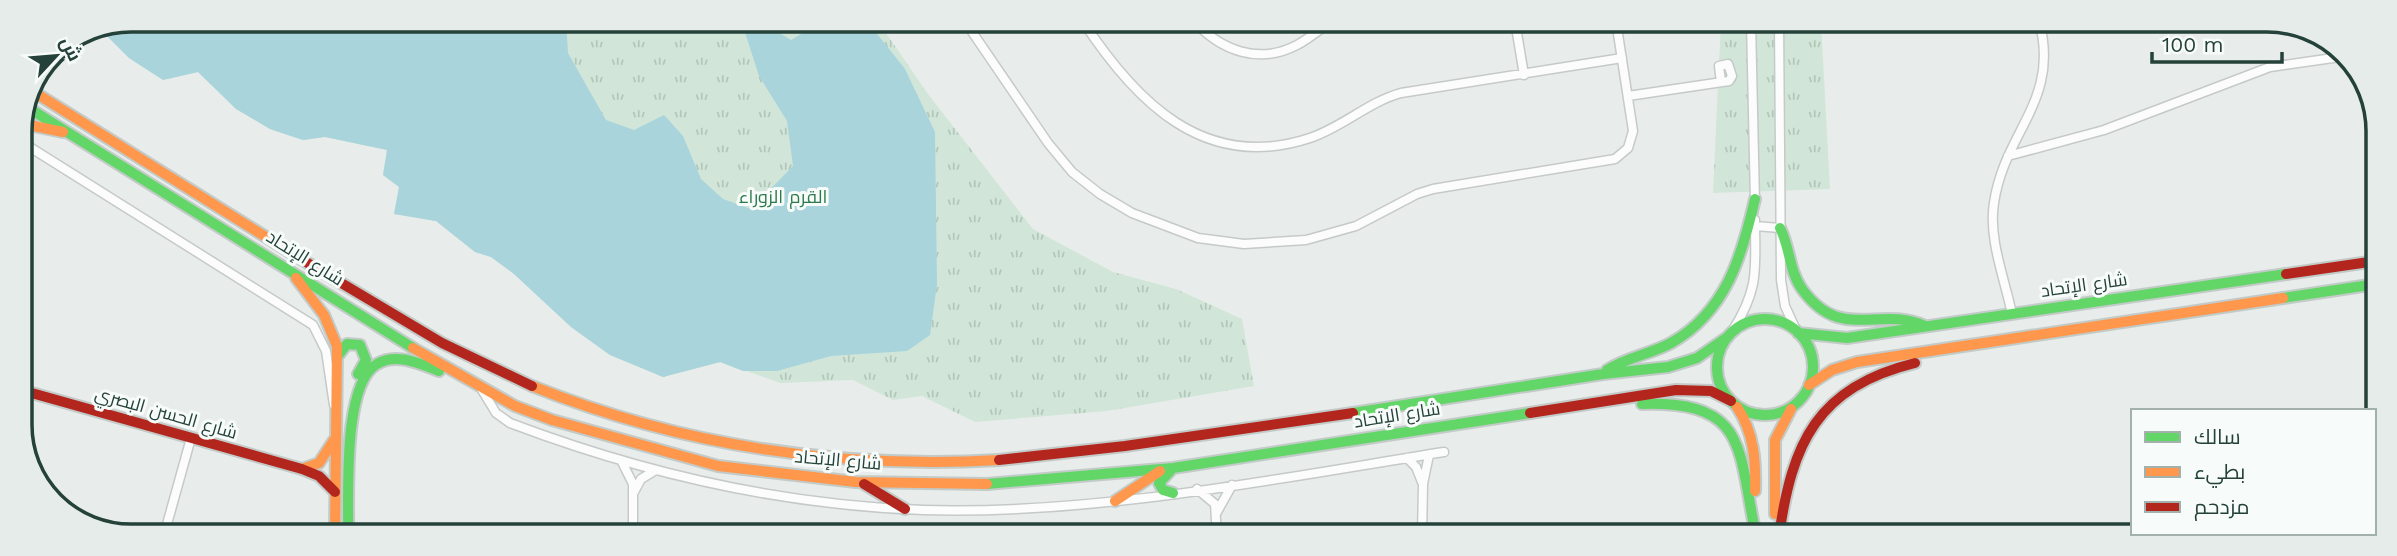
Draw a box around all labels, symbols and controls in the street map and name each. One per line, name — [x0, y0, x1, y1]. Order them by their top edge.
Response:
north arrow — [21, 21, 91, 91]
scale bar — [2152, 21, 2282, 65]
text: 100 m — [2162, 32, 2224, 57]
text: ش — [55, 33, 87, 65]
park label: القرم الزوراء — [739, 186, 827, 209]
street label: شارع الإتحاد — [262, 226, 348, 291]
street label: شارع الإتحاد — [2039, 268, 2129, 303]
street label: شارع الحسن البصري — [92, 382, 240, 447]
street label: شارع الإتحاد — [1352, 397, 1442, 434]
legend — [2131, 409, 2376, 535]
text: سالك — [2194, 424, 2241, 449]
street label: شارع الإتحاد — [794, 445, 882, 476]
text: بطيء — [2194, 459, 2245, 488]
text: مزدحم — [2194, 494, 2249, 521]

